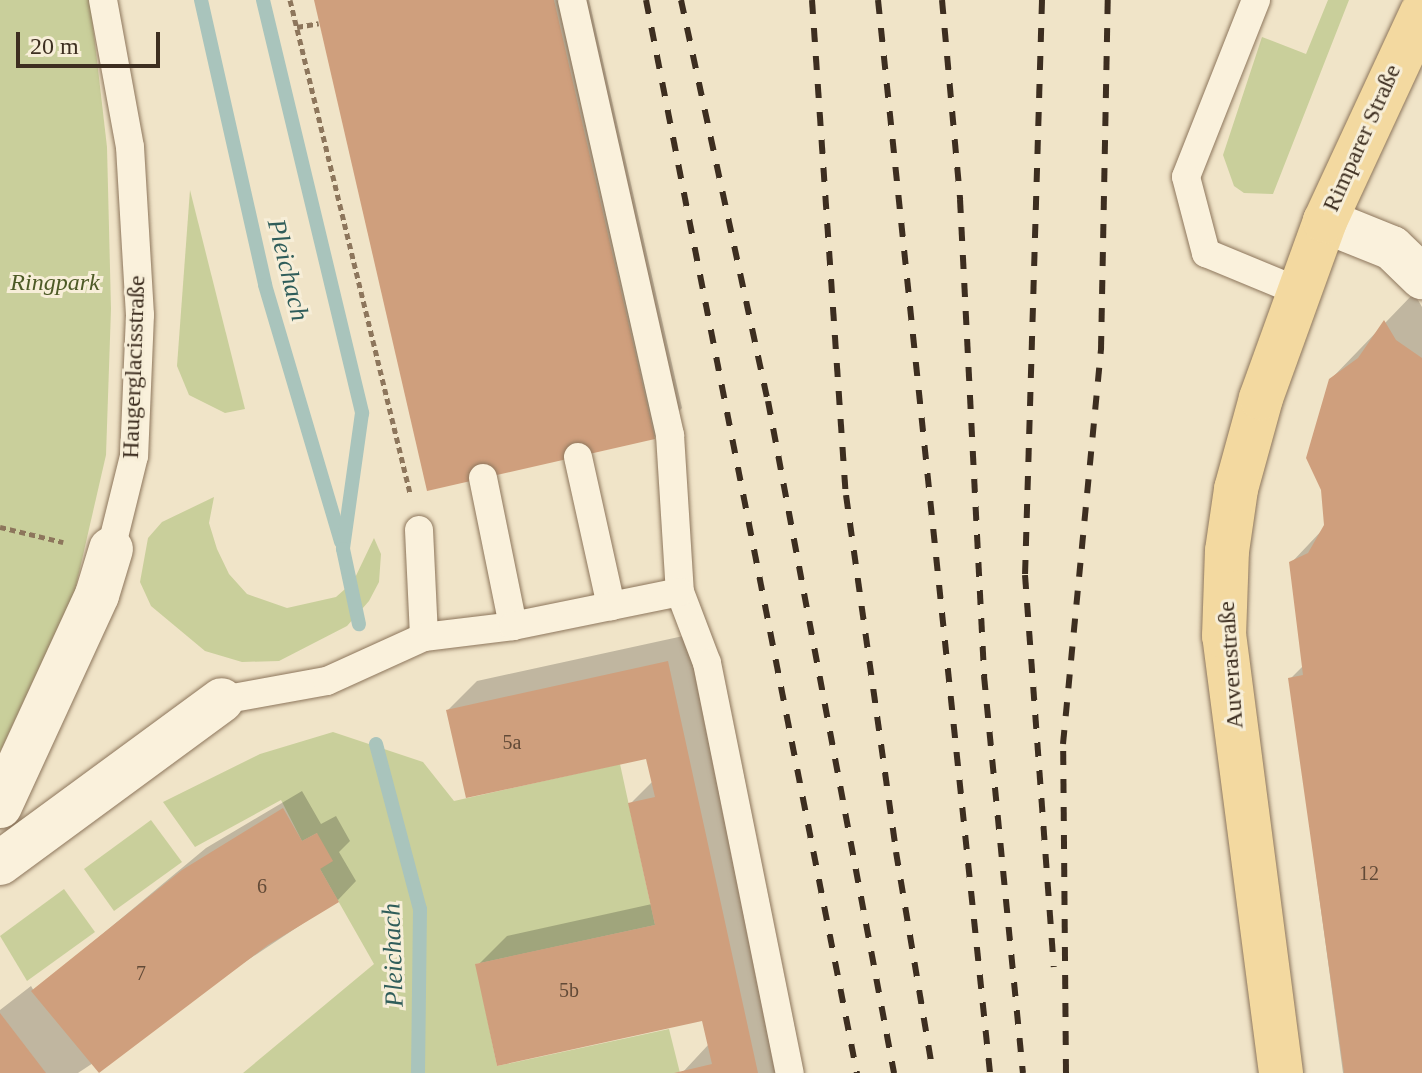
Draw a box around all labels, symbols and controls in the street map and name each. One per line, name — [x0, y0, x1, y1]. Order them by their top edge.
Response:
scale bar — [20, 16, 164, 66]
text: 20 m — [30, 33, 79, 59]
street label: Rimparer Straße — [1317, 60, 1407, 216]
water label: Pleichach — [260, 216, 316, 324]
park label: Ringpark — [10, 269, 100, 297]
street label: Haugerglacisstraße — [116, 275, 152, 459]
street label: Auverastraße — [1212, 600, 1250, 730]
house number: 5a — [503, 730, 521, 754]
house number: 12 — [1359, 861, 1379, 885]
house number: 6 — [257, 874, 267, 898]
water label: Pleichach — [376, 903, 410, 1007]
house number: 7 — [136, 961, 146, 985]
house number: 5b — [559, 978, 579, 1002]

